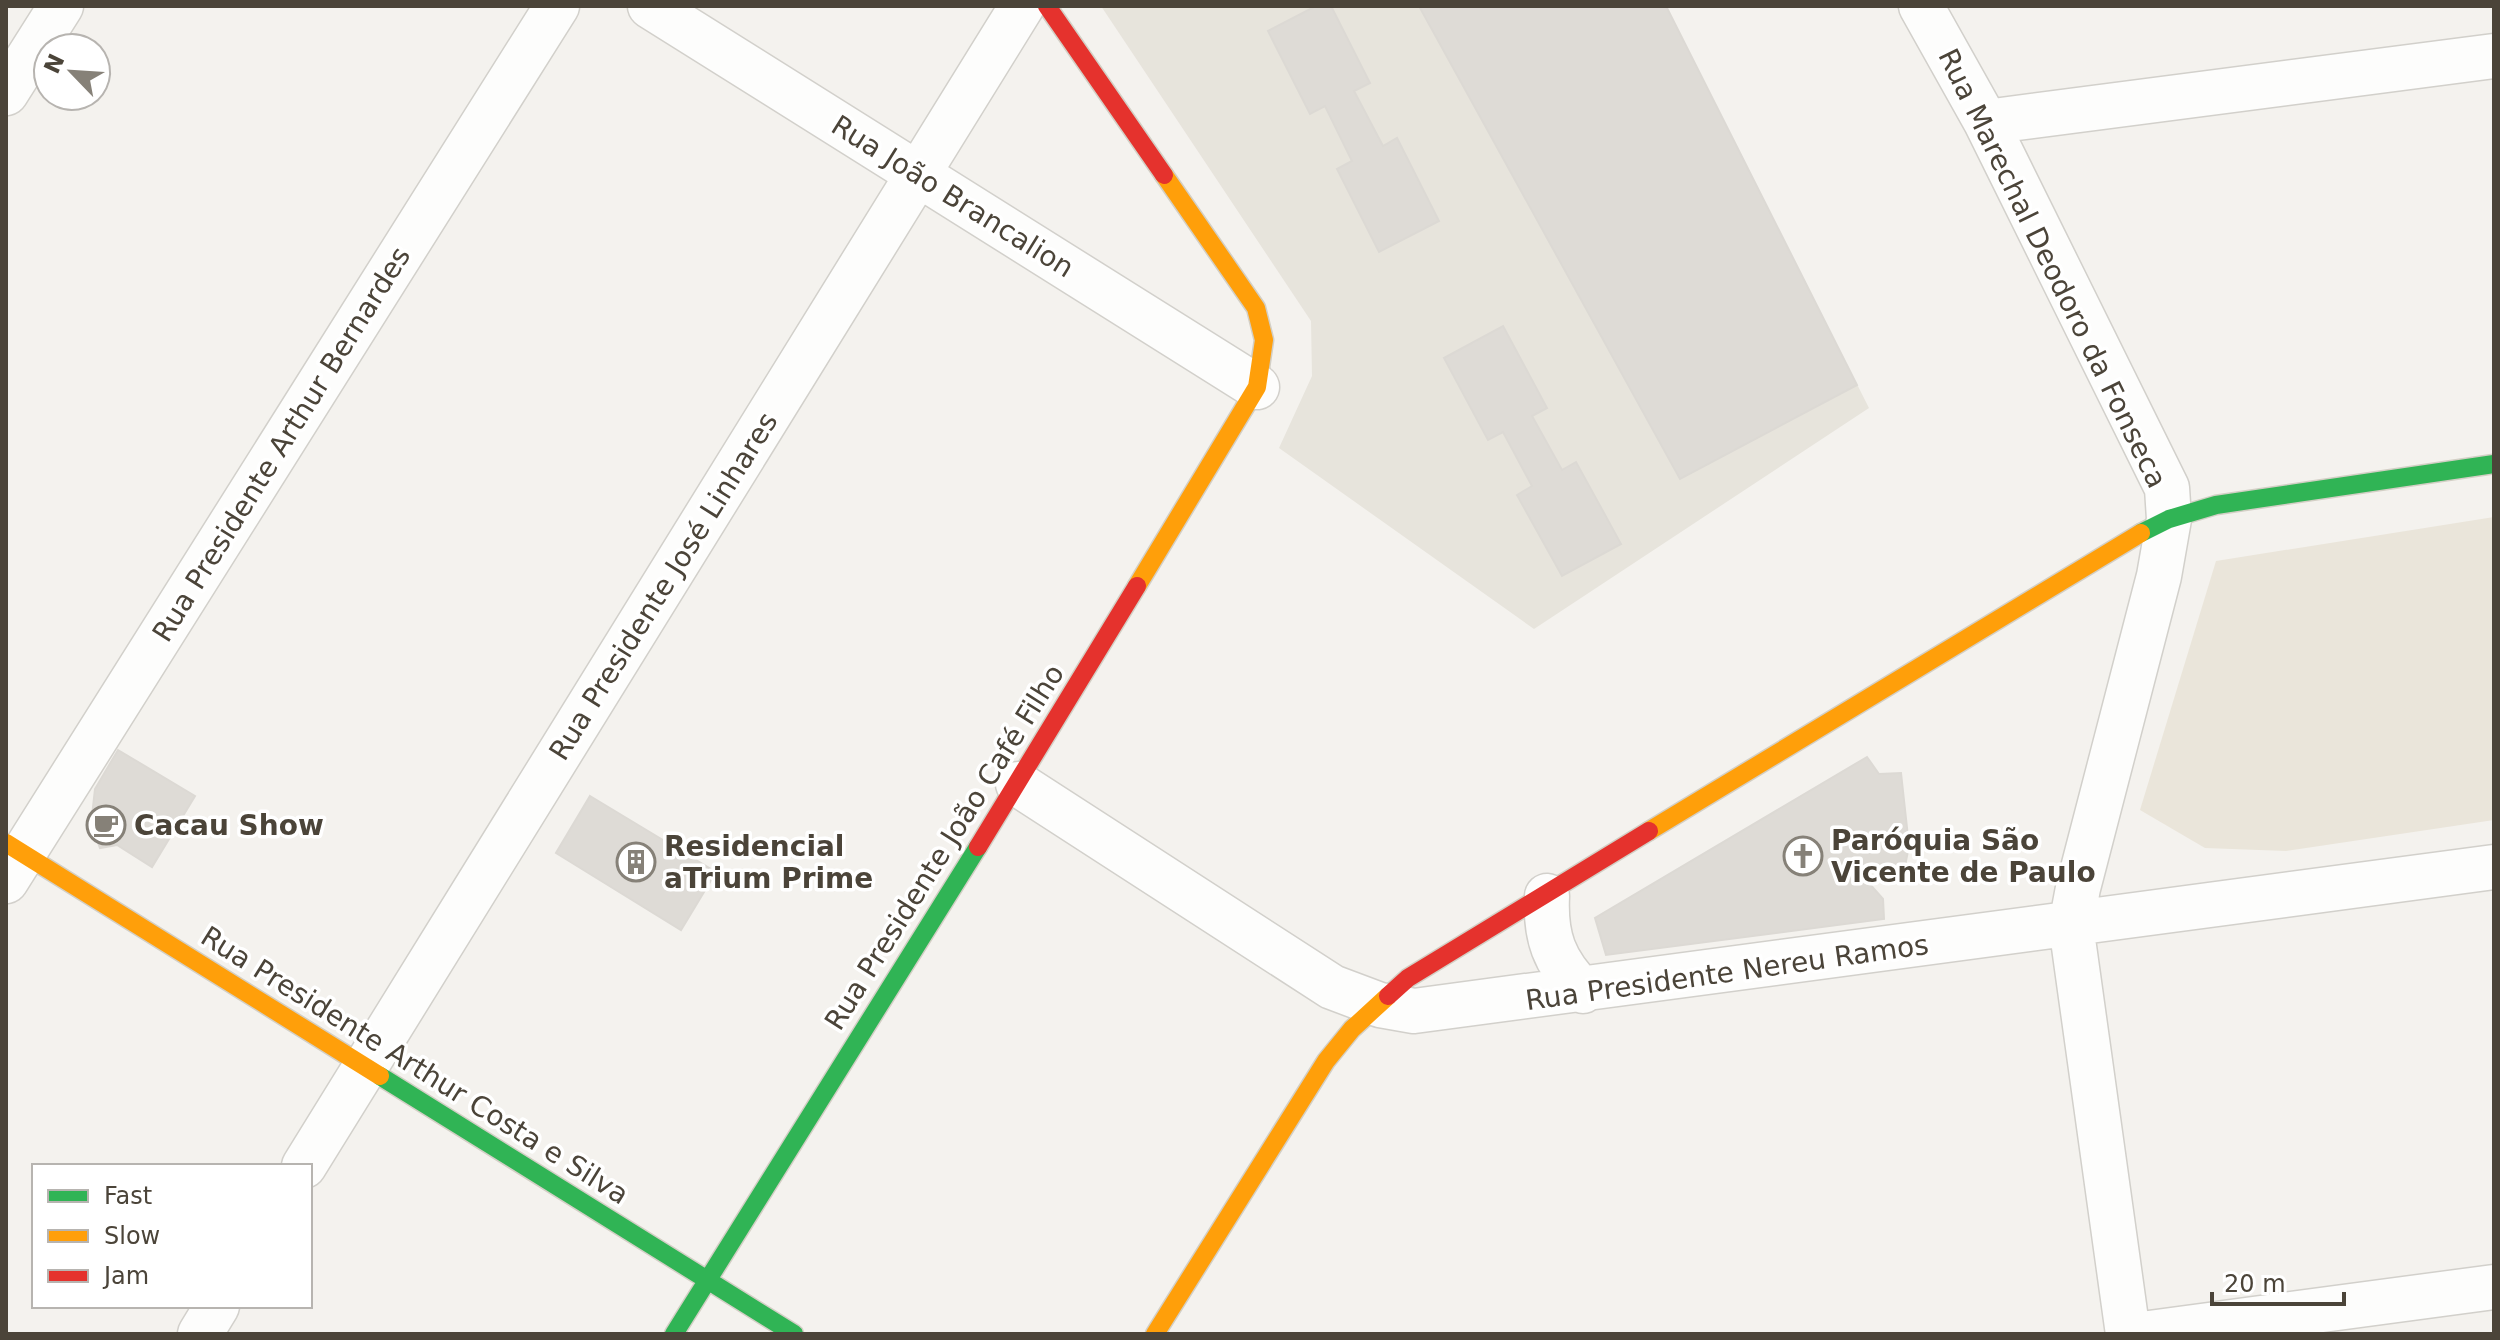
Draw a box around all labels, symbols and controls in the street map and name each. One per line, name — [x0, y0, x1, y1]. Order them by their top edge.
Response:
north arrow — [32, 32, 112, 112]
street label: Rua Marechal Deodoro da Fonseca — [1932, 43, 2174, 493]
text: N — [39, 50, 70, 77]
street label: Rua João Brancalion — [826, 108, 1080, 284]
street label: Rua Presidente Arthur Bernardes — [146, 241, 417, 648]
street label: Rua Presidente José Linhares — [542, 406, 784, 766]
street label: Rua Presidente João Café Filho — [818, 659, 1071, 1036]
cafe icon: Cacau Show — [85, 804, 127, 846]
place label: Cacau Show — [134, 809, 324, 842]
place label: Paróquia São Vicente de Paulo — [1831, 824, 2096, 889]
place label: Residencial aTrium Prime — [664, 830, 873, 895]
church icon: Paróquia São Vicente de Paulo — [1782, 835, 1824, 877]
building icon: Residencial aTrium Prime — [615, 841, 657, 883]
street label: Rua Presidente Arthur Costa e Silva — [195, 920, 635, 1211]
street label: Rua Presidente Nereu Ramos — [1523, 928, 1931, 1017]
legend — [32, 1164, 312, 1308]
text: Fast — [104, 1182, 152, 1210]
text: Slow — [104, 1222, 160, 1250]
scale bar — [2212, 1256, 2344, 1306]
text: Jam — [102, 1262, 149, 1290]
text: 20 m — [2224, 1270, 2286, 1298]

